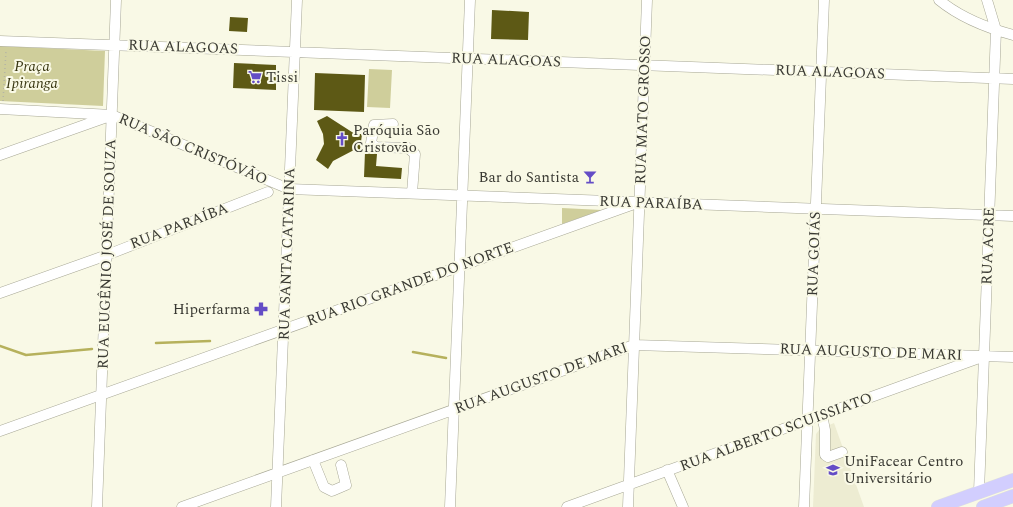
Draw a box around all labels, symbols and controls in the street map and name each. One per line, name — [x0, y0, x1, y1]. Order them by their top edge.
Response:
street label: RUA ALAGOAS — [128, 34, 238, 60]
street label: RUA MATO GROSSO — [629, 35, 657, 185]
street label: RUA ALAGOAS — [451, 47, 561, 73]
park label: Praça Ipiranga — [6, 55, 58, 95]
street label: RUA ALAGOAS — [775, 59, 885, 85]
place label: Tissi — [266, 66, 298, 89]
supermarket icon: Tissi — [247, 69, 263, 85]
street label: RUA SÃO CRISTÓVÃO — [115, 107, 271, 191]
place label: Paróquia São Cristovão — [353, 119, 440, 159]
church icon: Paróquia São Cristovão — [334, 131, 350, 147]
street label: RUA EUGÊNIO JOSÉ DE SOUZA — [91, 139, 123, 369]
place label: Bar do Santista — [479, 166, 580, 189]
street label: RUA SANTA CATARINA — [272, 167, 302, 341]
bar icon: Bar do Santista — [582, 169, 598, 185]
street label: RUA PARAÍBA — [599, 190, 703, 216]
street label: RUA PARAÍBA — [127, 197, 231, 255]
street label: RUA ACRE — [975, 207, 1001, 285]
street label: RUA GOIÁS — [801, 211, 827, 297]
street label: RUA RIO GRANDE DO NORTE — [303, 236, 517, 332]
place label: Hiperfarma — [173, 298, 251, 321]
pharmacy icon: Hiperfarma — [253, 301, 269, 317]
street label: RUA AUGUSTO DE MARI — [451, 336, 631, 420]
street label: RUA AUGUSTO DE MARI — [779, 337, 963, 367]
street label: RUA ALBERTO SCUISSIATO — [676, 386, 876, 478]
place label: UniFacear Centro Universitário — [844, 450, 963, 490]
school or university icon: UniFacear Centro Universitário — [825, 462, 841, 478]

